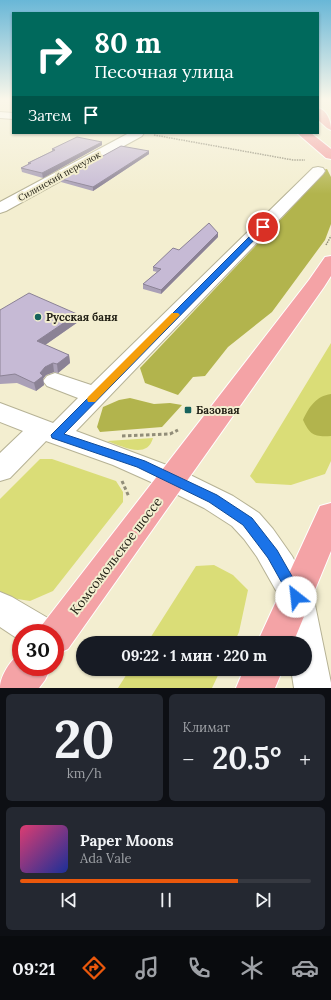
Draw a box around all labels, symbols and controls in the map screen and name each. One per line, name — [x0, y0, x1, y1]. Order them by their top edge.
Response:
text: 80 m — [94, 25, 161, 61]
icon: right — [28, 28, 80, 80]
text: Песочная улица — [94, 60, 234, 83]
icon: arrive — [80, 104, 102, 126]
text: Затем — [28, 106, 72, 125]
street label: Силинский переулок — [16, 149, 102, 203]
pin — [246, 210, 280, 244]
icon: arrive — [252, 216, 274, 238]
place label: Русская баня — [46, 310, 118, 324]
marker: Русская баня — [33, 312, 43, 322]
place label: Базовая — [196, 403, 240, 417]
marker: Базовая — [183, 405, 193, 415]
street label: Комсомольское шоссе — [66, 494, 166, 618]
position arrow — [275, 576, 317, 618]
speed limit sign: 30 — [12, 624, 64, 676]
text: 09:22 · 1 мин · 220 m — [121, 646, 267, 665]
text: 20 — [54, 706, 115, 772]
text: Климат — [183, 719, 230, 736]
text: 20.5° — [212, 739, 281, 777]
text: − — [183, 745, 194, 773]
text: + — [299, 745, 311, 773]
text: km/h — [67, 765, 102, 782]
text: Paper Moons — [80, 831, 174, 850]
text: Ada Vale — [80, 850, 132, 867]
icon: previous — [58, 889, 80, 911]
icon: pause — [155, 889, 177, 911]
icon: next — [252, 889, 274, 911]
icon: directions — [80, 954, 108, 982]
icon: music — [133, 954, 161, 982]
icon: phone — [185, 954, 213, 982]
icon: climate — [238, 954, 266, 982]
icon: car — [291, 954, 319, 982]
text: 09:21 — [12, 957, 56, 980]

